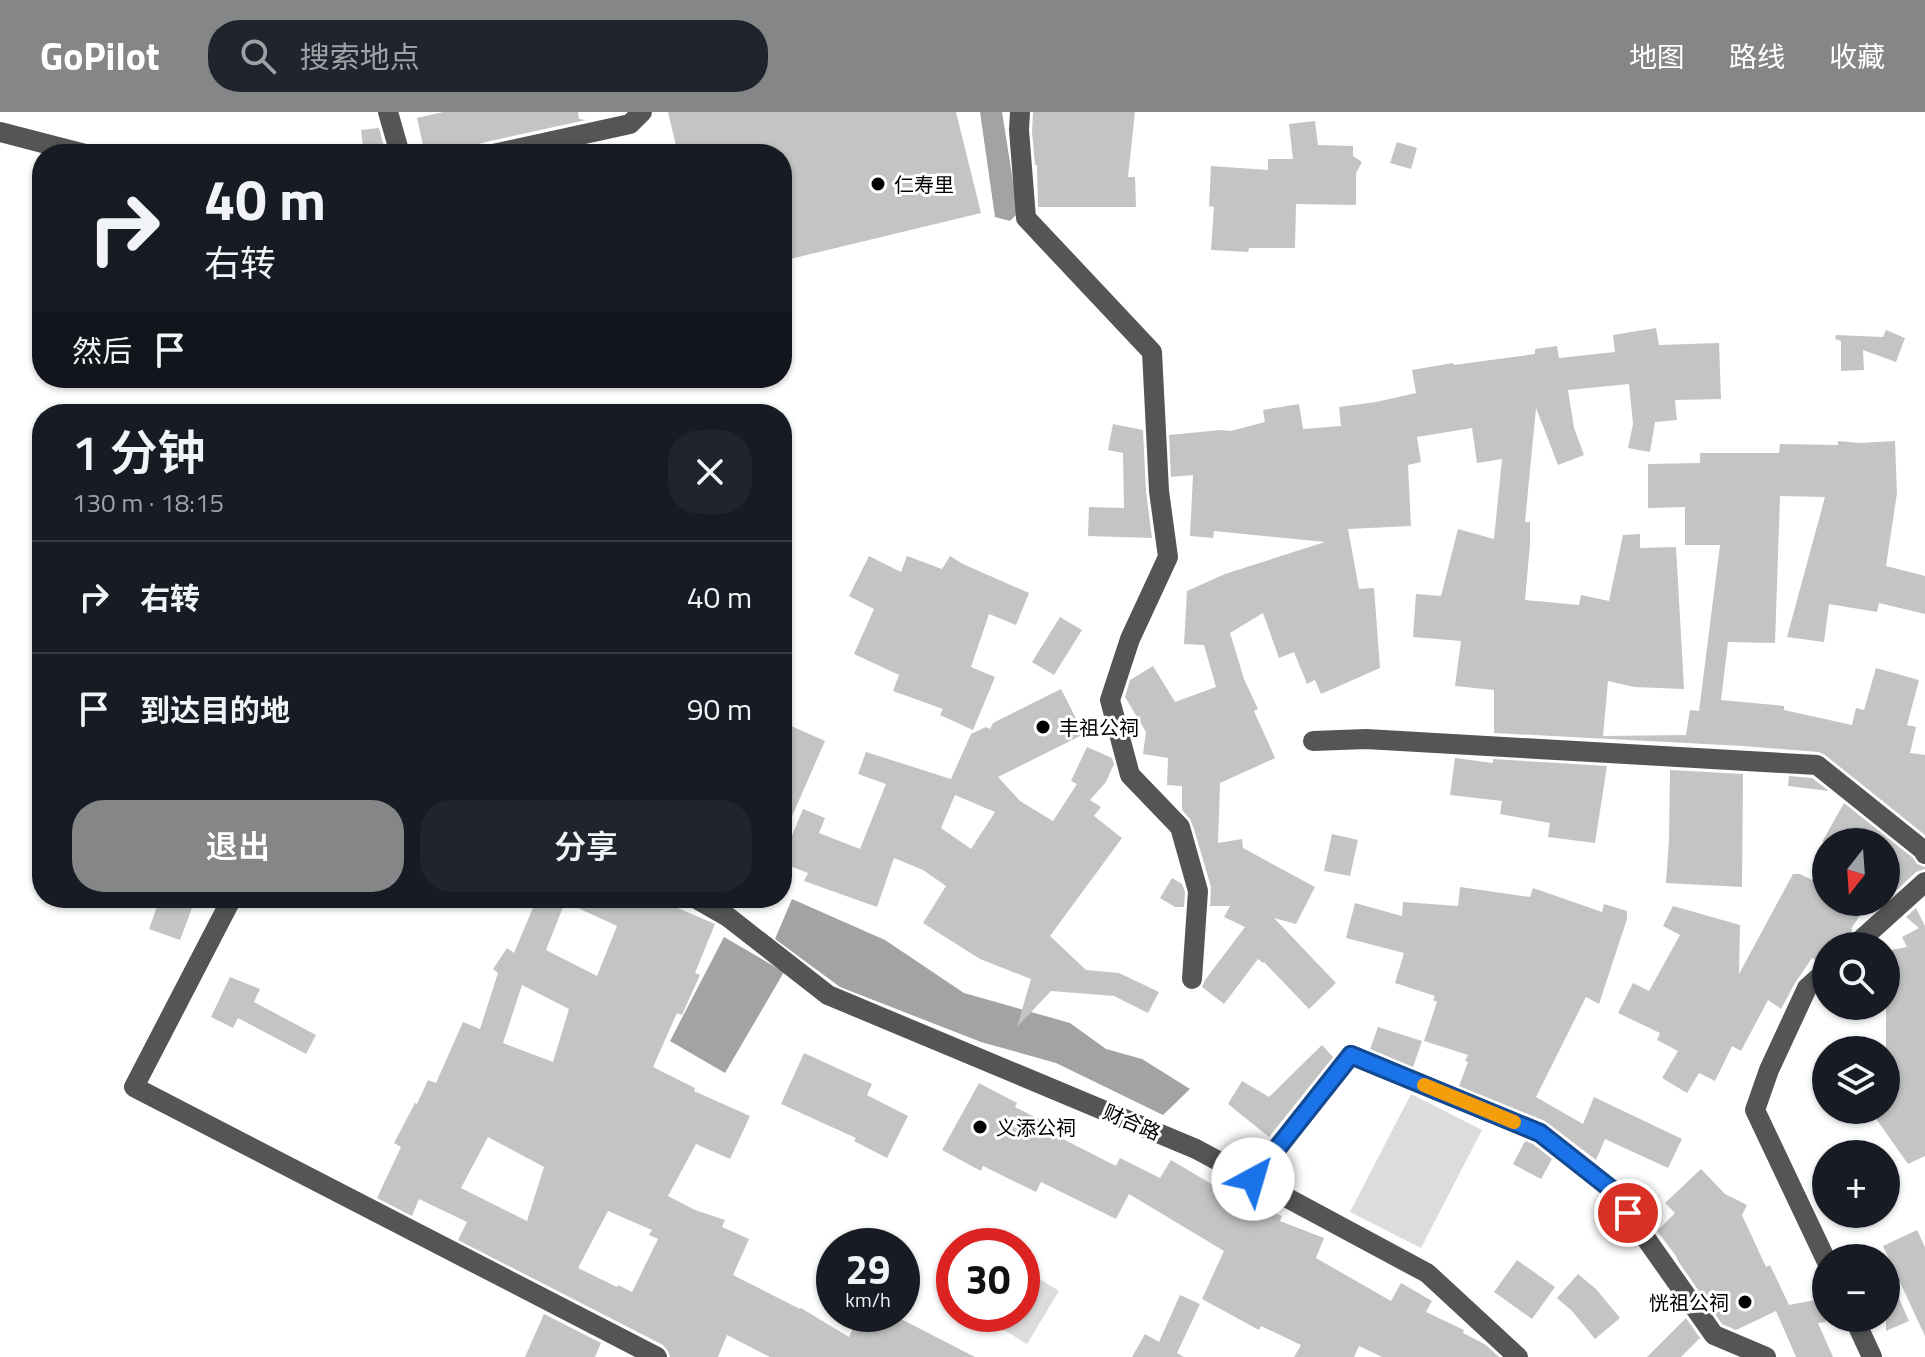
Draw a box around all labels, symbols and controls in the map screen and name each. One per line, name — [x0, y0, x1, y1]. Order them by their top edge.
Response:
search box — [208, 20, 768, 92]
text: GoPilot — [40, 27, 160, 85]
icon: search — [236, 34, 280, 78]
text: 搜索地点 — [300, 34, 420, 80]
text: 地图 — [1629, 35, 1685, 78]
text: 路线 — [1729, 35, 1785, 78]
text: 收藏 — [1829, 35, 1885, 78]
text: 40 m — [204, 157, 326, 242]
place label: 仁寿里 — [894, 169, 954, 200]
marker: 仁寿里 — [869, 175, 887, 193]
icon: right — [72, 176, 176, 280]
text: 右转 — [204, 235, 276, 290]
text: 然后 — [72, 328, 132, 374]
icon: arrive — [148, 328, 192, 372]
text: 1 分钟 — [72, 416, 205, 489]
button: close — [668, 430, 752, 514]
text: 130 m · 18:15 — [72, 483, 224, 522]
text: 40 m — [687, 574, 752, 620]
icon: right — [72, 575, 116, 619]
text: 右转 — [140, 575, 200, 621]
text: 90 m — [687, 686, 752, 732]
icon: arrive — [72, 687, 116, 731]
text: 到达目的地 — [140, 687, 290, 733]
place label: 丰祖公祠 — [1059, 712, 1139, 743]
marker: 丰祖公祠 — [1034, 718, 1052, 736]
button: 退出 — [72, 800, 404, 892]
button: 分享 — [420, 800, 752, 892]
north arrow — [1812, 828, 1900, 916]
map controls — [1812, 828, 1900, 1332]
button: search — [1812, 932, 1900, 1020]
button: layers — [1812, 1036, 1900, 1124]
street label: 财合路 — [1098, 1096, 1166, 1148]
place label: 义添公祠 — [996, 1112, 1076, 1143]
marker: 义添公祠 — [971, 1118, 989, 1136]
position arrow — [1211, 1137, 1295, 1221]
button: + — [1812, 1140, 1900, 1228]
pin — [1594, 1179, 1662, 1247]
icon: arrive — [1606, 1191, 1650, 1235]
speed limit sign: 30 — [936, 1228, 1040, 1332]
text: 29 — [846, 1239, 890, 1300]
button: − — [1812, 1244, 1900, 1332]
text: km/h — [845, 1284, 891, 1315]
place label: 恍祖公祠 — [1649, 1287, 1729, 1318]
marker: 恍祖公祠 — [1736, 1293, 1754, 1311]

